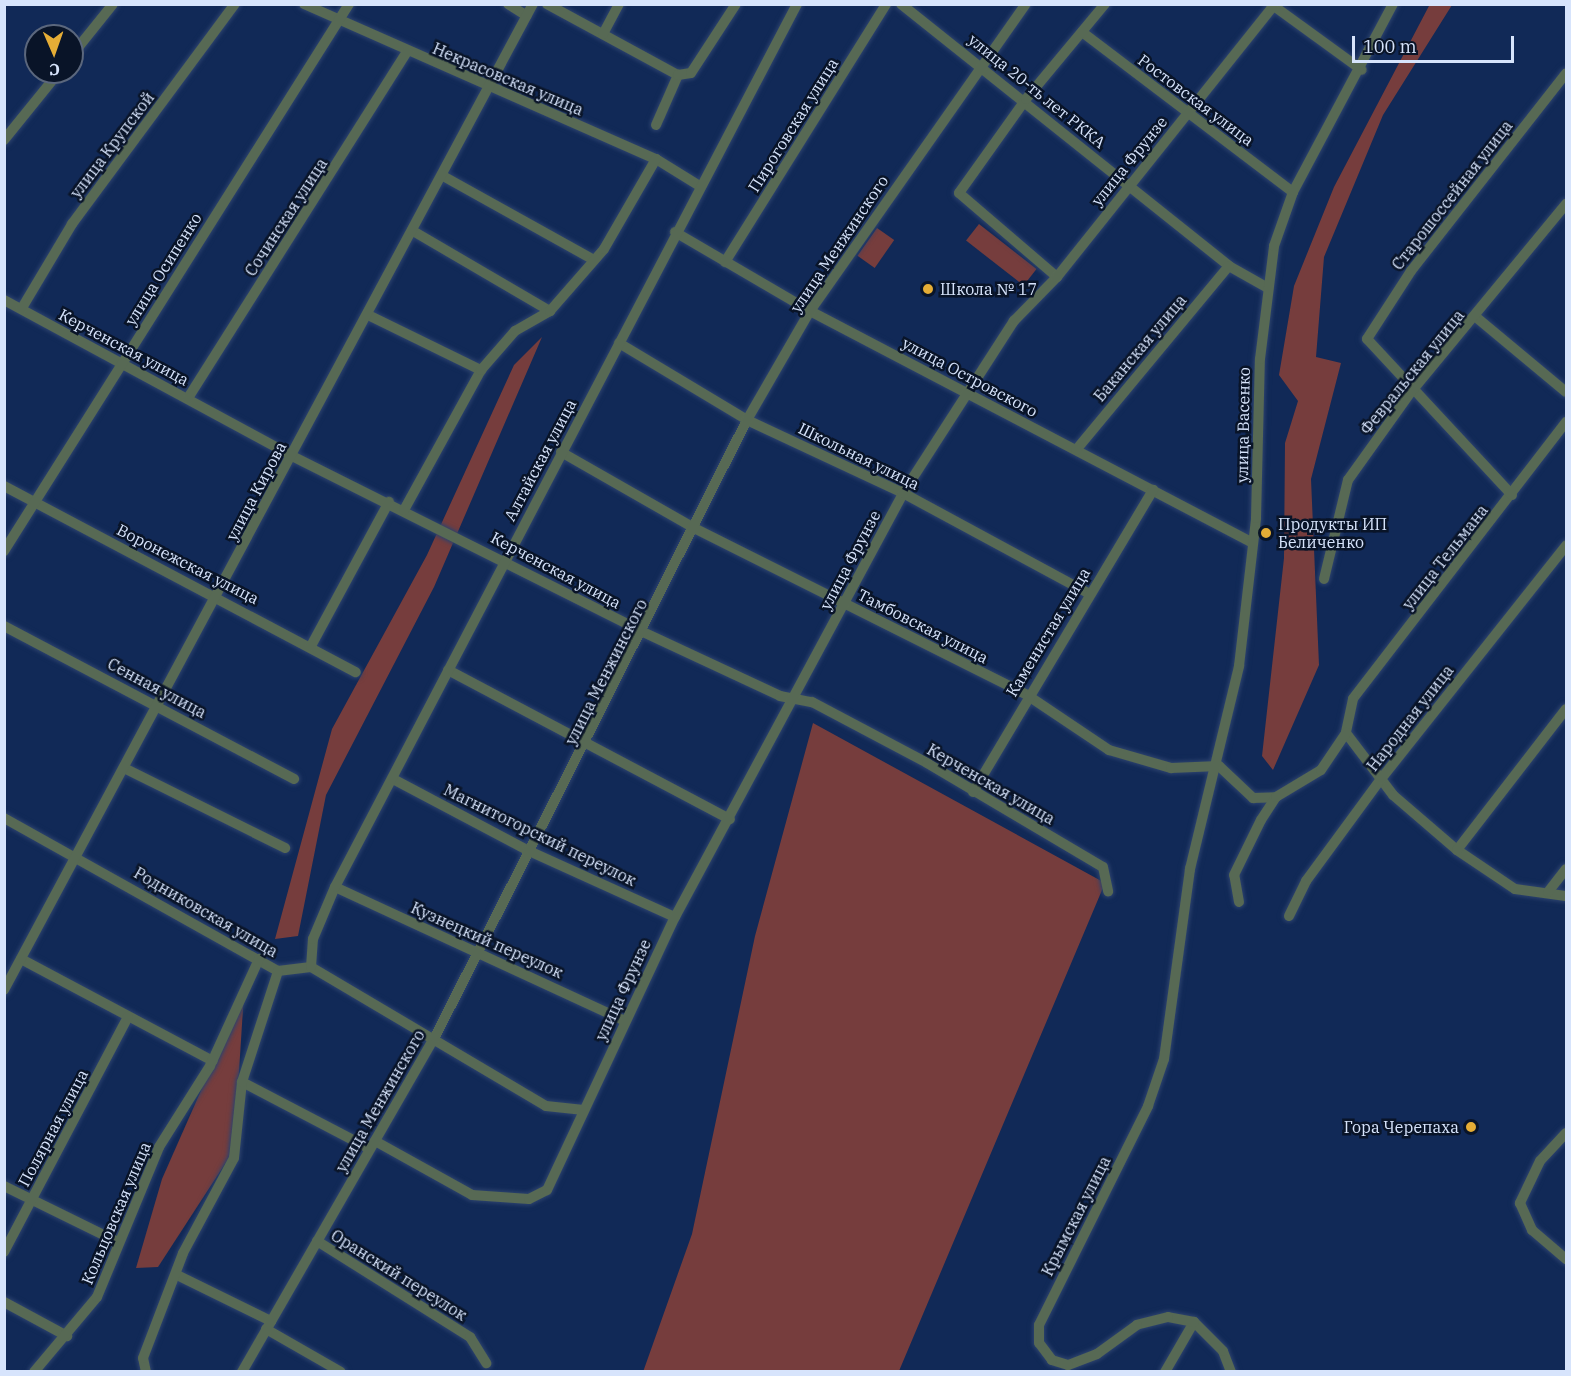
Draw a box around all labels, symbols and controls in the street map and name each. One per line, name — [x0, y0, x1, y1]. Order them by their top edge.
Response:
north arrow — [24, 24, 84, 84]
scale bar — [1355, 24, 1517, 62]
street label: улица 20-ть лет РККА — [965, 30, 1109, 152]
text: 100 m — [1363, 35, 1417, 58]
street label: Некрасовская улица — [430, 39, 586, 119]
street label: Ростовская улица — [1134, 50, 1258, 150]
street label: Пироговская улица — [744, 54, 842, 196]
text: С — [49, 60, 60, 80]
street label: улица Крупской — [66, 88, 158, 202]
street label: улица Фрунзе — [1087, 112, 1171, 210]
street label: Старошоссейная улица — [1388, 116, 1516, 274]
street label: Сочинская улица — [241, 154, 331, 280]
street label: улица Менжинского — [786, 172, 892, 316]
street label: улица Осипенко — [121, 209, 205, 329]
place label: Школа № 17 — [940, 279, 1037, 299]
marker: Школа № 17 — [921, 282, 935, 296]
street label: Баканская улица — [1090, 291, 1190, 405]
street label: Керченская улица — [56, 305, 192, 389]
street label: Февральская улица — [1356, 306, 1468, 438]
street label: улица Островского — [899, 333, 1041, 421]
street label: улица Васенко — [1232, 367, 1254, 483]
street label: Алтайская улица — [500, 396, 580, 524]
street label: Школьная улица — [795, 418, 923, 494]
street label: улица Кирова — [222, 438, 290, 544]
street label: улица Тельмана — [1398, 501, 1492, 613]
street label: улица Фрунзе — [816, 507, 884, 613]
place label: Продукты ИП Беличенко — [1278, 514, 1387, 552]
street label: Воронежская улица — [114, 520, 262, 608]
marker: Продукты ИП Беличенко — [1259, 526, 1273, 540]
street label: Керченская улица — [488, 528, 624, 612]
street label: Каменистая улица — [1002, 564, 1094, 700]
street label: Тамбовская улица — [854, 585, 992, 667]
street label: улица Менжинского — [561, 596, 651, 748]
street label: Сенная улица — [104, 654, 210, 722]
street label: Народная улица — [1363, 661, 1457, 775]
street label: Керченская улица — [924, 740, 1058, 828]
street label: Магнитогорский переулок — [441, 780, 639, 890]
street label: Родниковская улица — [131, 863, 281, 961]
street label: Кузнецкий переулок — [408, 898, 566, 982]
street label: улица Фрунзе — [591, 936, 655, 1044]
street label: улица Менжинского — [331, 1026, 429, 1176]
street label: Полярная улица — [14, 1066, 92, 1190]
place label: Гора Черепаха — [1344, 1117, 1459, 1137]
marker: Гора Черепаха — [1464, 1120, 1478, 1134]
street label: Кольцовская улица — [77, 1139, 155, 1287]
street label: Крымская улица — [1037, 1153, 1115, 1279]
street label: Оранский переулок — [328, 1225, 470, 1325]

